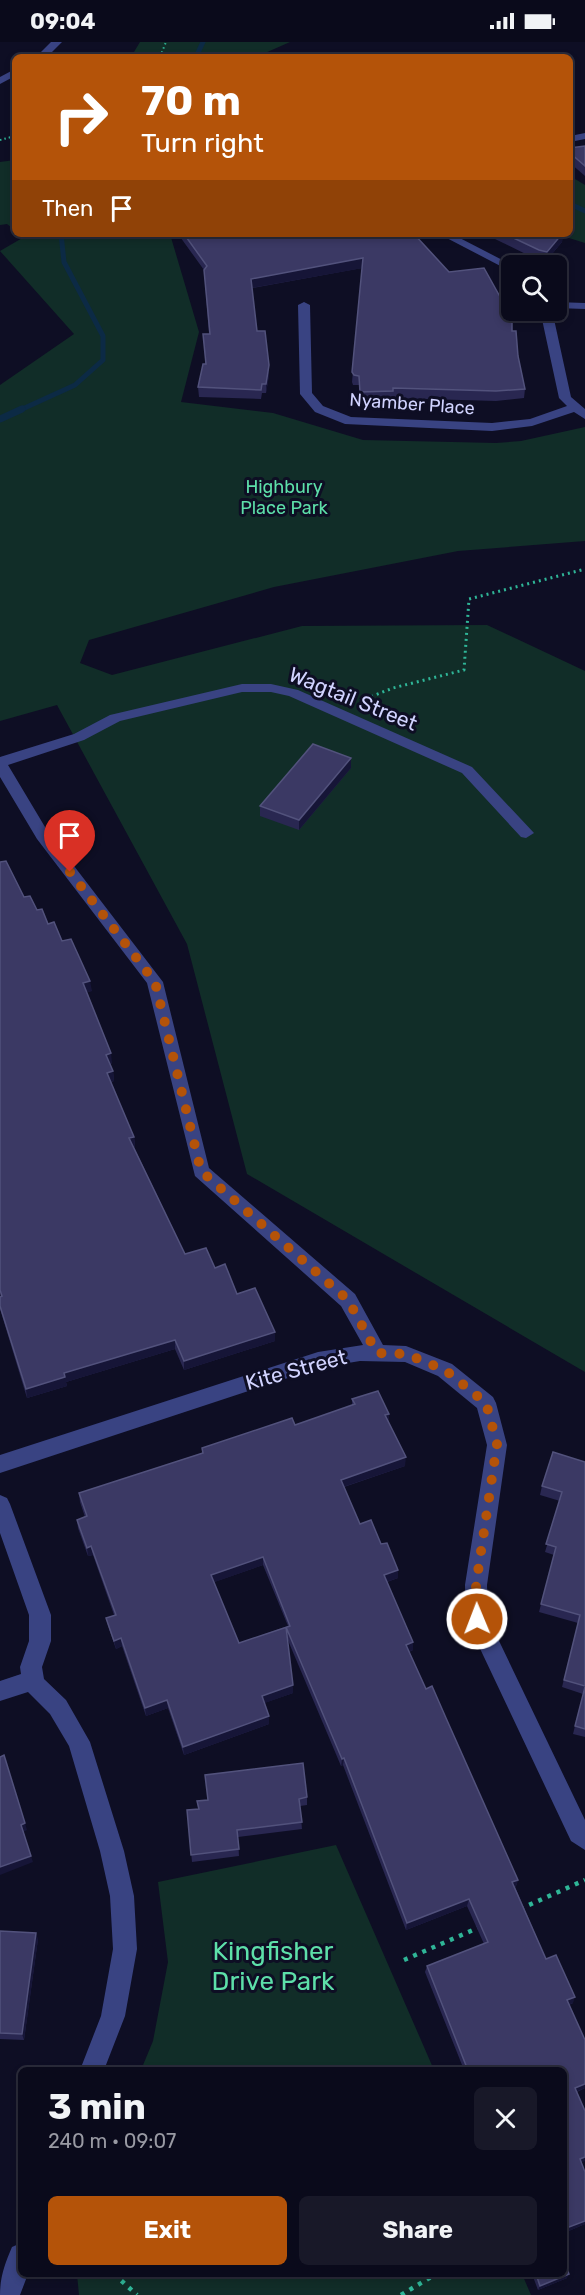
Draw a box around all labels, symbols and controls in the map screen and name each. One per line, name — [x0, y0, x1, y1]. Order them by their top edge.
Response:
text: 09:04 — [30, 8, 95, 35]
text: 70 m — [141, 76, 241, 126]
icon: right — [42, 78, 120, 156]
text: Turn right — [141, 127, 264, 159]
icon: arrive — [105, 192, 138, 225]
text: Then — [42, 195, 93, 222]
map controls — [501, 255, 567, 321]
button: search — [501, 255, 567, 321]
street label: Nyamber Place — [349, 389, 475, 419]
park label: Highbury Place Park — [240, 476, 329, 519]
street label: Wagtail Street — [285, 661, 421, 736]
pin — [44, 810, 95, 872]
icon: arrive — [53, 819, 86, 852]
street label: Kite Street — [243, 1344, 349, 1395]
position arrow — [445, 1587, 509, 1651]
park label: Kingfisher Drive Park — [211, 1936, 335, 1997]
text: 3 min — [48, 2085, 146, 2128]
button: close — [474, 2087, 537, 2150]
text: 240 m · 09:07 — [48, 2129, 176, 2153]
button: Exit — [48, 2196, 287, 2265]
button: Share — [299, 2196, 537, 2265]

